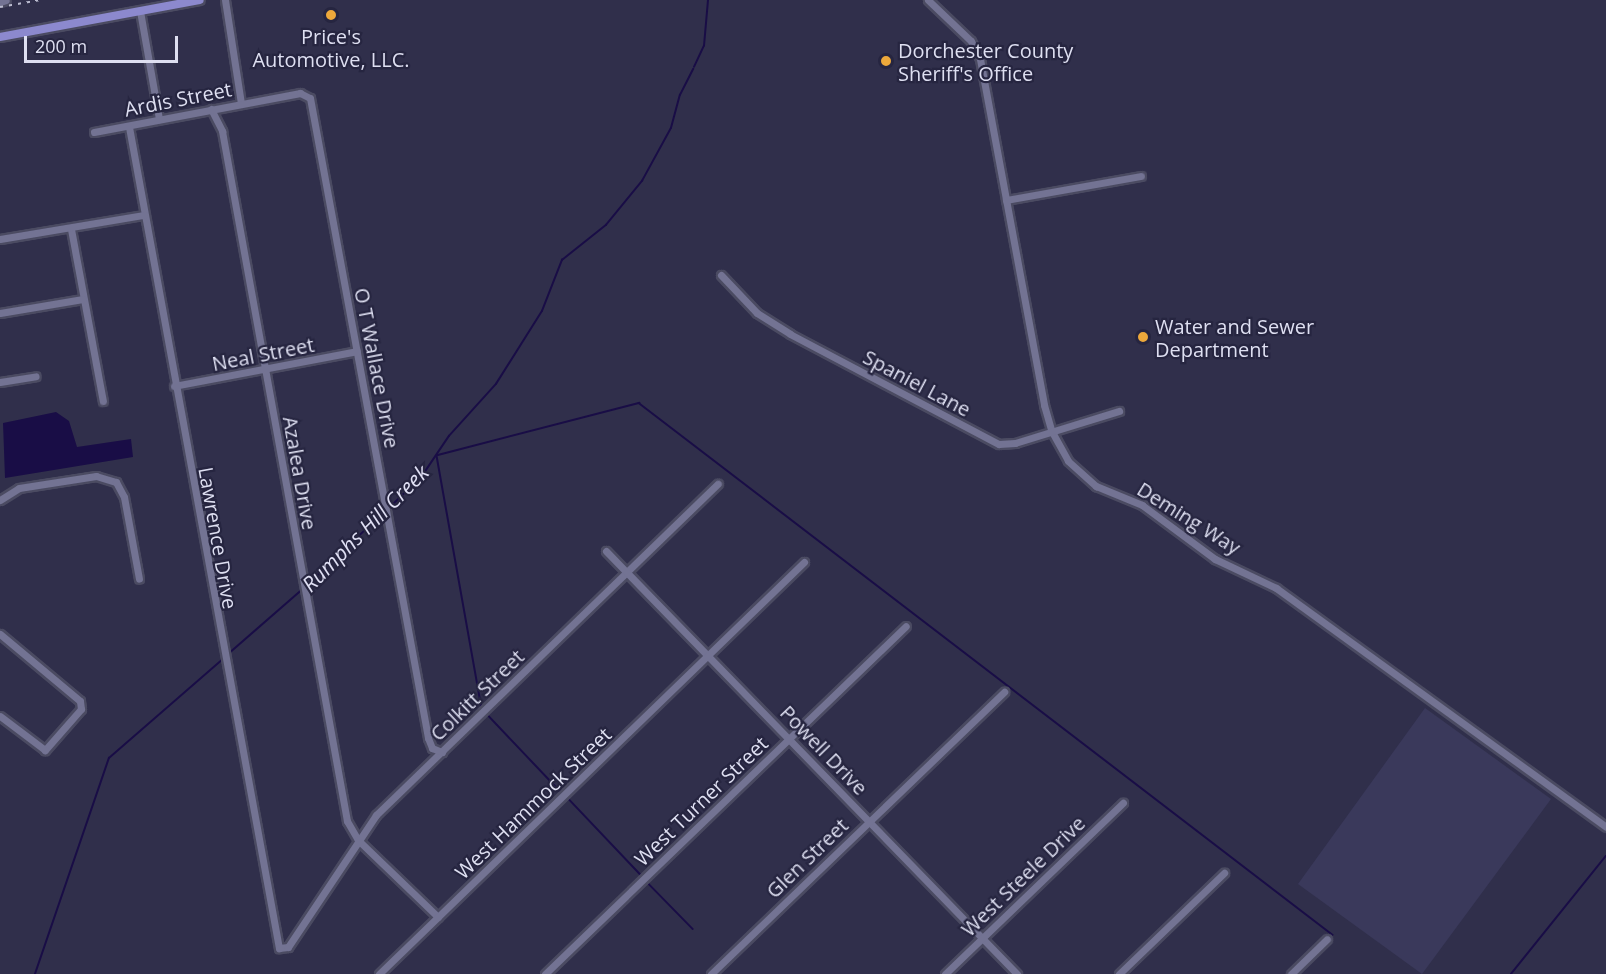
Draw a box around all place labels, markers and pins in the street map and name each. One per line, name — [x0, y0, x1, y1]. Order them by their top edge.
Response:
marker: Price's Automotive, LLC. — [324, 8, 338, 22]
place label: Price's Automotive, LLC. — [252, 24, 410, 71]
place label: Dorchester County Sheriff's Office — [898, 38, 1073, 85]
marker: Dorchester County Sheriff's Office — [879, 54, 893, 68]
place label: Water and Sewer Department — [1155, 314, 1314, 361]
marker: Water and Sewer Department — [1136, 330, 1150, 344]

